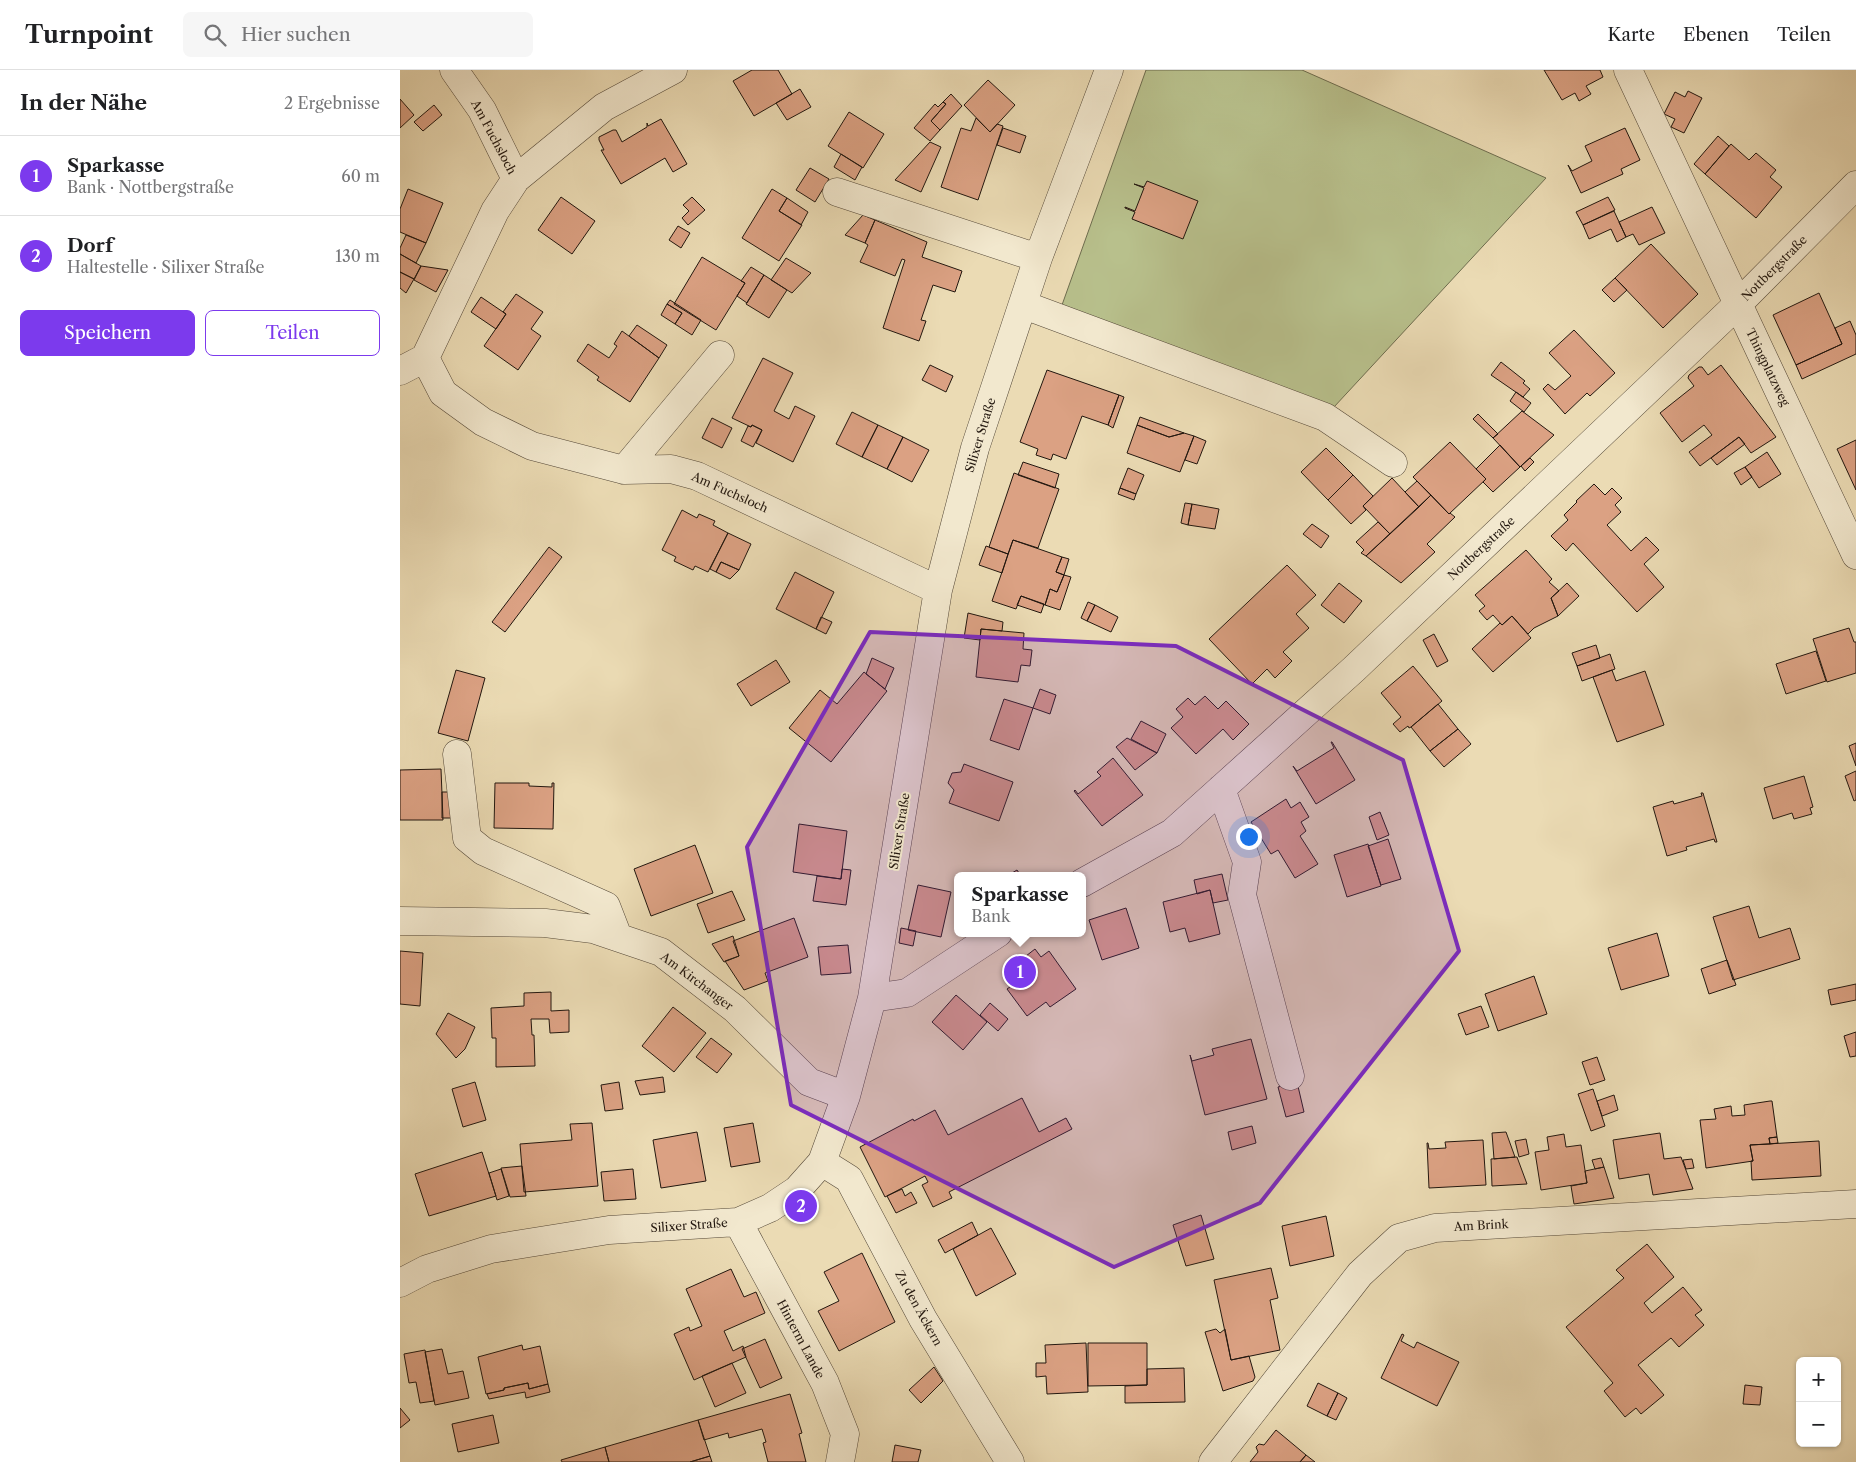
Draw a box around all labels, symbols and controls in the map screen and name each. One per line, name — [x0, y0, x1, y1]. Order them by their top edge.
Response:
search box — [183, 12, 533, 57]
text: Turnpoint — [25, 20, 153, 49]
icon: search — [201, 21, 229, 49]
text: Hier suchen — [241, 23, 351, 46]
text: Karte — [1607, 24, 1655, 46]
text: Ebenen — [1683, 24, 1749, 46]
text: Teilen — [1777, 24, 1831, 46]
text: In der Nähe — [20, 90, 147, 115]
text: 2 Ergebnisse — [284, 93, 380, 113]
street label: Am Fuchsloch — [468, 96, 520, 177]
text: Sparkasse — [67, 154, 164, 177]
text: 1 — [32, 166, 40, 186]
text: 60 m — [341, 166, 380, 186]
text: Bank · Nottbergstraße — [67, 177, 234, 197]
street label: Nottbergstraße — [1738, 232, 1810, 304]
text: Dorf — [67, 234, 113, 257]
text: 2 — [31, 246, 41, 266]
text: 130 m — [335, 246, 380, 266]
text: Haltestelle · Silixer Straße — [67, 257, 264, 277]
button: Speichern — [20, 310, 195, 356]
button: Teilen — [205, 310, 380, 356]
street label: Thingplatzweg — [1743, 326, 1794, 409]
street label: Silixer Straße — [962, 396, 999, 474]
street label: Am Fuchsloch — [688, 468, 771, 516]
street label: Nottbergstraße — [1444, 513, 1518, 583]
street label: Silixer Straße — [886, 791, 912, 870]
your location — [1236, 824, 1262, 850]
popup — [954, 872, 1086, 937]
text: Sparkasse — [971, 883, 1069, 906]
text: Bank — [971, 906, 1010, 926]
street label: Am Kirchanger — [657, 948, 736, 1013]
pin: 1 — [1004, 953, 1036, 991]
pin: 2 — [785, 1187, 817, 1225]
street label: Silixer Straße — [650, 1215, 728, 1235]
street label: Am Brink — [1452, 1216, 1510, 1234]
street label: Zu den Äckern — [892, 1267, 947, 1349]
street label: Hinterm Lande — [774, 1297, 828, 1381]
map controls — [1796, 1357, 1841, 1447]
button: + — [1796, 1357, 1841, 1402]
button: − — [1796, 1402, 1841, 1447]

